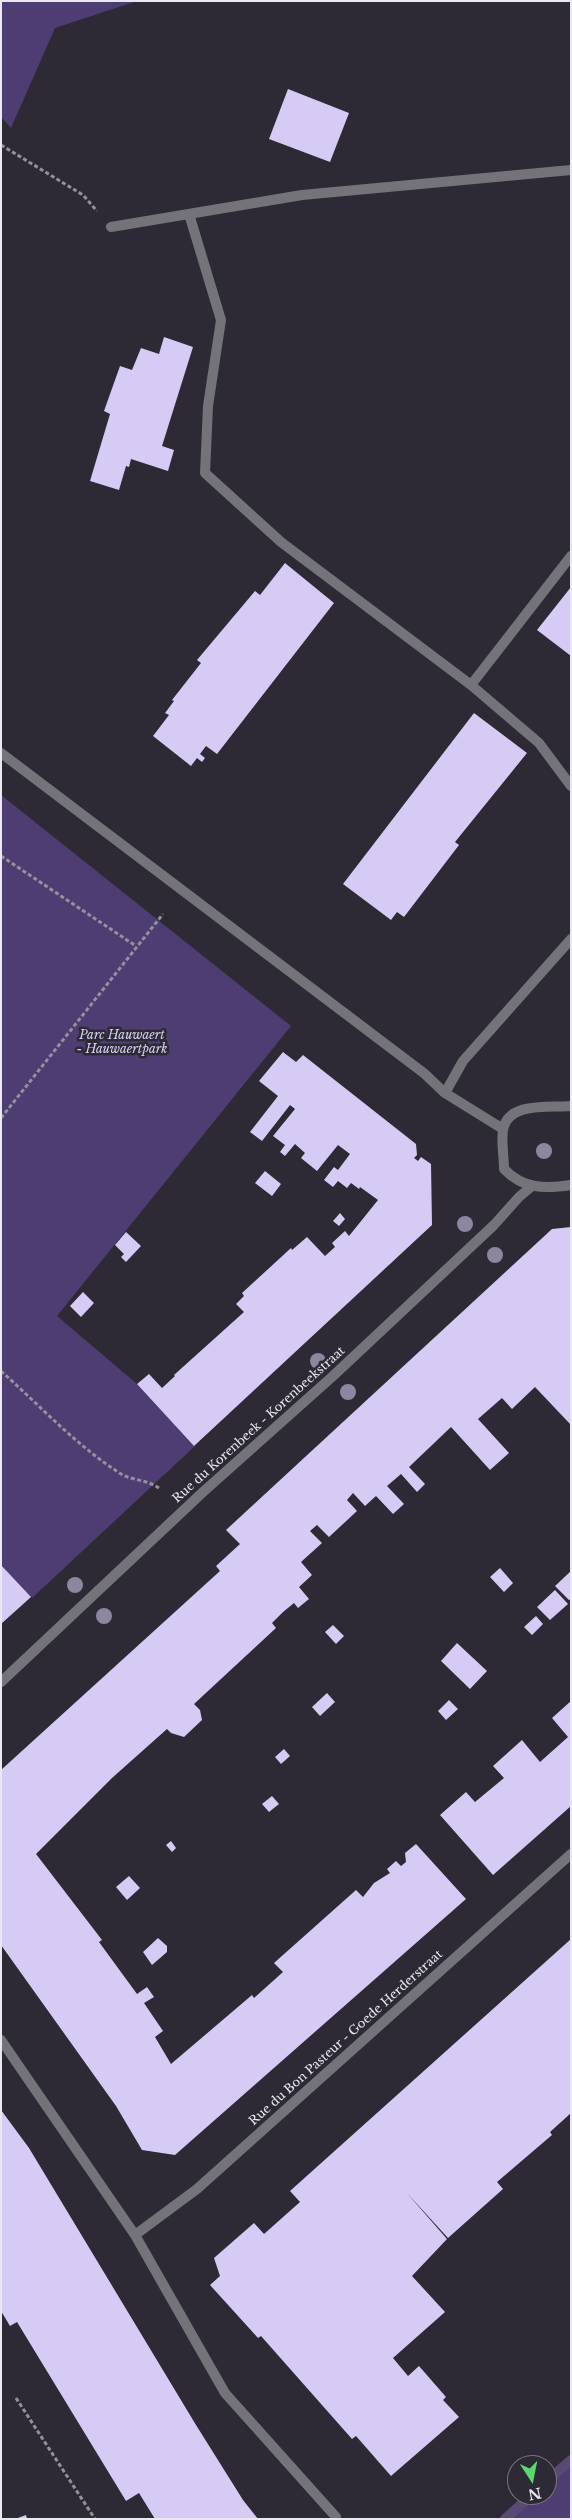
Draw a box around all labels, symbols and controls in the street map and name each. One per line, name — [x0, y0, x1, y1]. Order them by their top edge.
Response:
park label: Parc Hauwaert - Hauwaertpark — [77, 1029, 167, 1057]
street label: Rue du Korenbeek - Korenbeekstraat — [170, 1344, 348, 1506]
street label: Rue du Bon Pasteur - Goede Herderstraat — [246, 1947, 446, 2129]
north arrow — [507, 2455, 557, 2505]
text: N — [526, 2484, 543, 2504]

